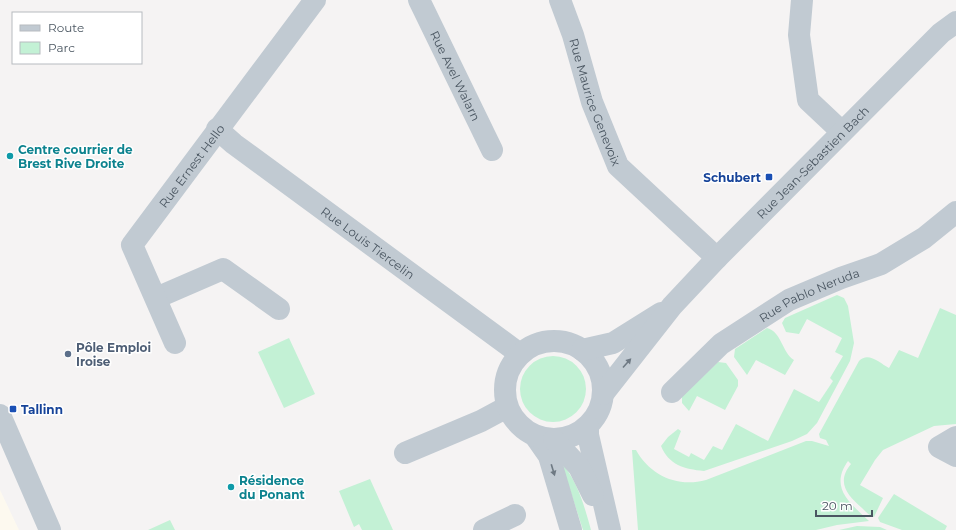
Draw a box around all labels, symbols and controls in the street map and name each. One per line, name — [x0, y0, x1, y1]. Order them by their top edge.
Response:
legend — [12, 12, 142, 64]
text: Route — [48, 20, 84, 35]
street label: Rue Avel Walarn — [427, 28, 484, 123]
street label: Rue Maurice Genevoix — [567, 36, 625, 168]
text: Parc — [48, 40, 75, 55]
street label: Rue Jean-Sebastien Bach — [753, 102, 872, 222]
street label: Rue Ernest Hello — [155, 121, 227, 210]
place label: Centre courrier de Brest Rive Droite — [18, 142, 133, 171]
marker: Centre courrier de Brest Rive Droite — [5, 151, 15, 161]
place label: Schubert — [703, 170, 762, 185]
marker: Schubert — [764, 172, 774, 182]
street label: Rue Louis Tiercelin — [318, 203, 418, 282]
street label: Rue Pablo Neruda — [756, 265, 861, 325]
place label: Pôle Emploi Iroise — [76, 340, 151, 369]
marker: Pôle Emploi Iroise — [63, 349, 73, 359]
one-way arrow — [622, 357, 631, 368]
place label: Tallinn — [21, 402, 63, 417]
marker: Tallinn — [8, 404, 18, 414]
one-way arrow — [550, 464, 556, 476]
place label: Résidence du Ponant — [239, 473, 305, 502]
marker: Résidence du Ponant — [226, 482, 236, 492]
scale bar — [816, 492, 872, 518]
text: 20 m — [822, 498, 853, 513]

